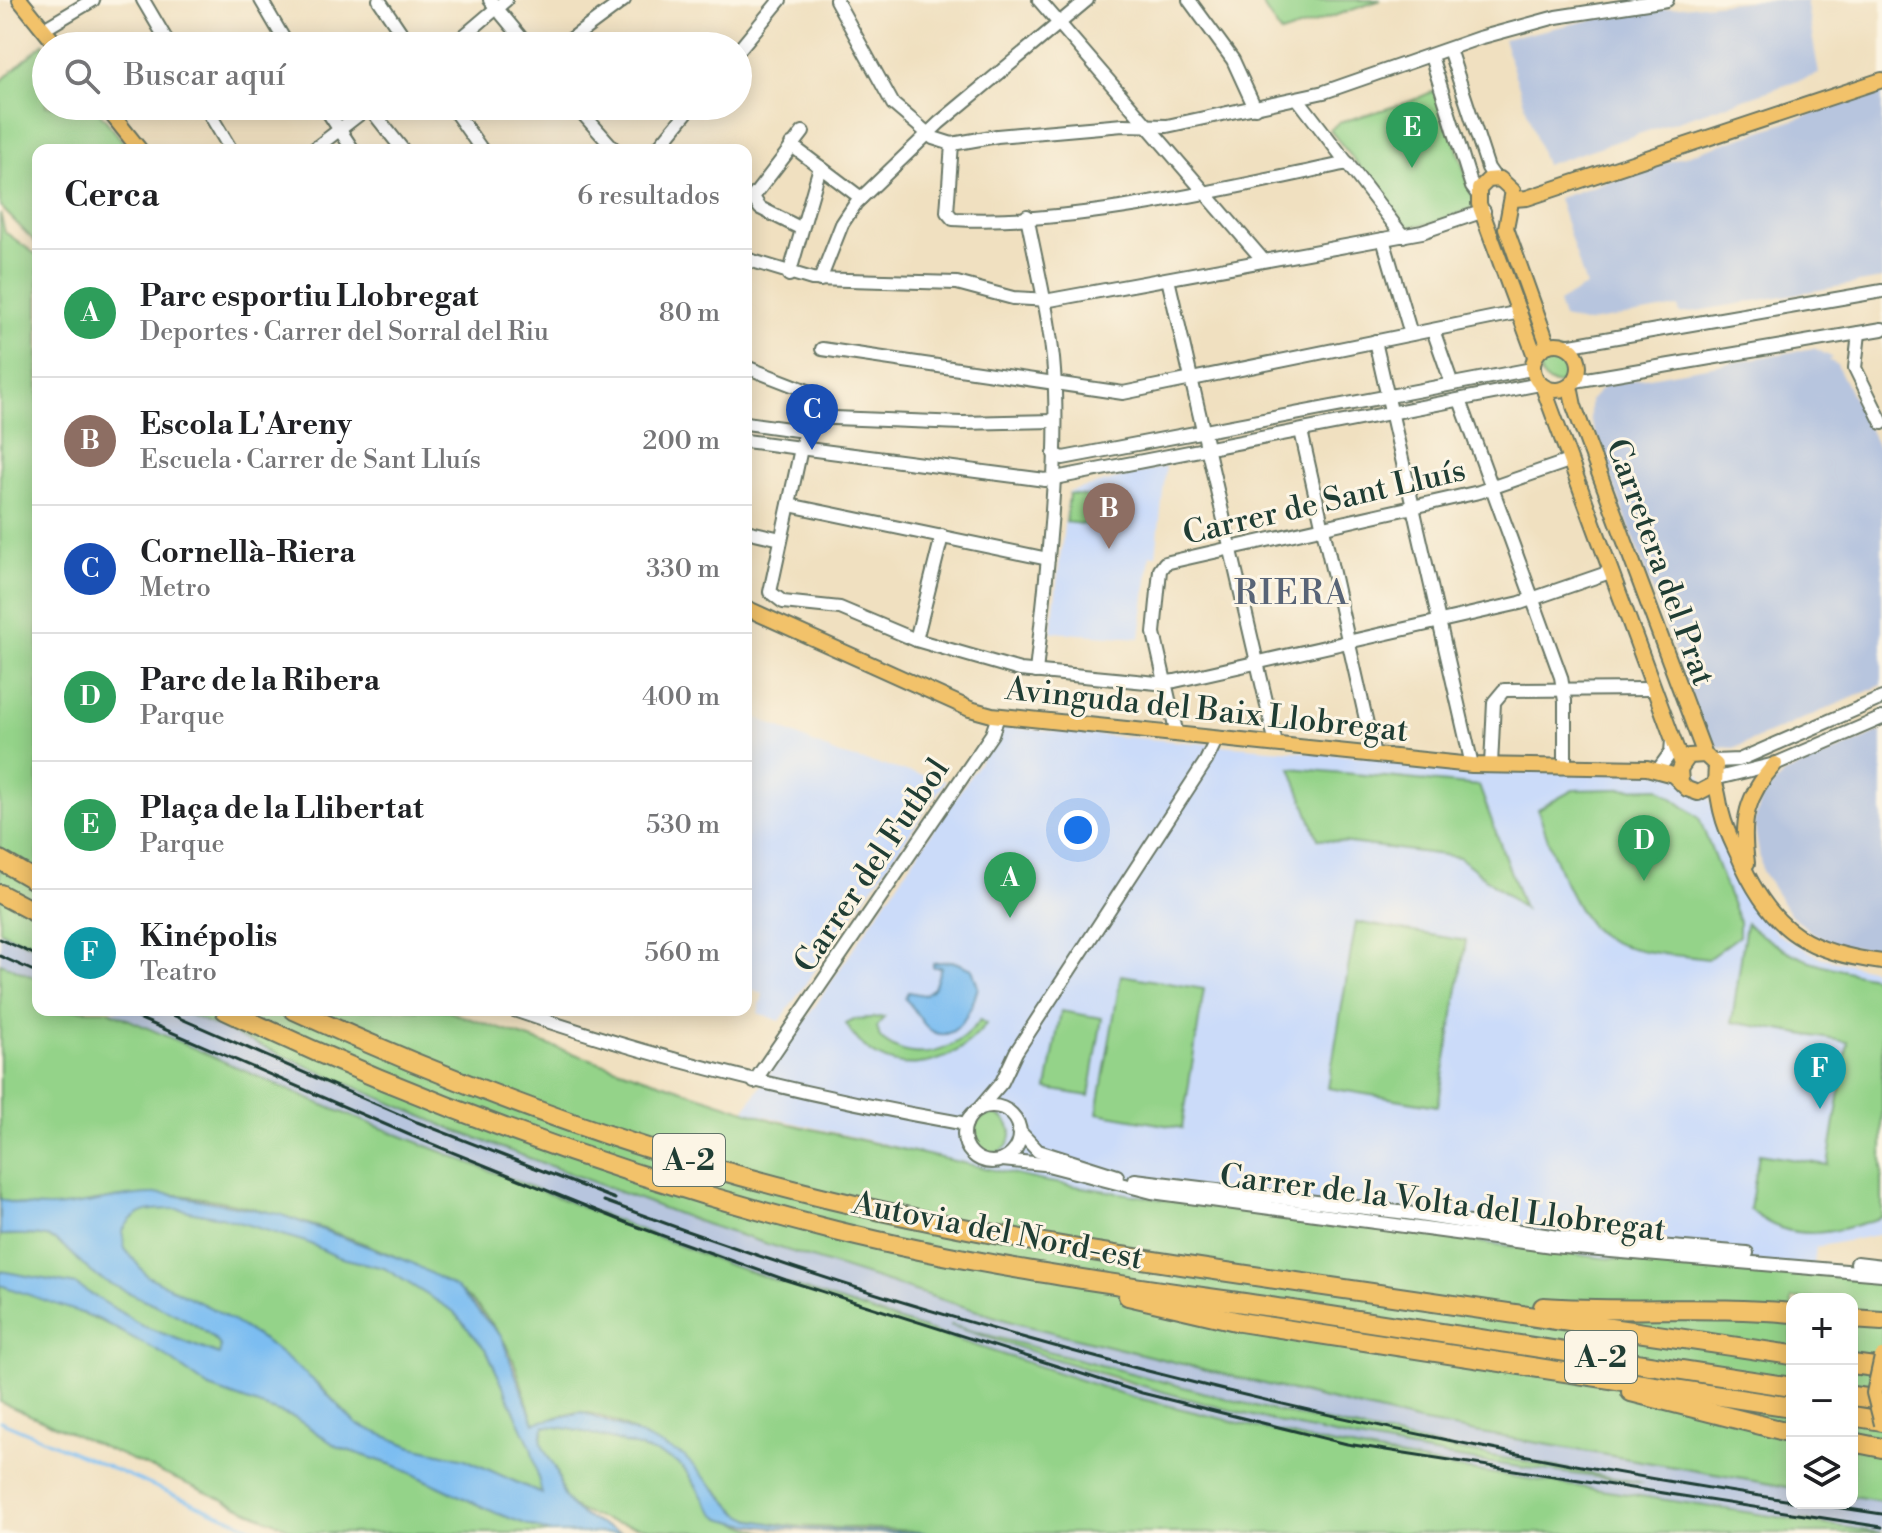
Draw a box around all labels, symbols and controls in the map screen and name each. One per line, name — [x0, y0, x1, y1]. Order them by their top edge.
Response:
search box — [32, 32, 752, 120]
icon: search — [60, 54, 104, 98]
text: Buscar aquí — [124, 57, 286, 95]
pin: E — [1386, 102, 1438, 168]
text: Cerca — [64, 175, 159, 217]
text: 6 resultados — [577, 180, 720, 212]
text: Parc esportiu Llobregat — [140, 278, 478, 316]
text: A — [81, 297, 99, 329]
text: 80 m — [659, 297, 720, 329]
text: Deportes · Carrer del Sorral del Riu — [140, 316, 549, 348]
pin: C — [786, 384, 838, 450]
text: Escola L'Areny — [140, 406, 352, 444]
text: B — [80, 425, 100, 457]
text: 200 m — [643, 425, 720, 457]
street label: Carretera del Prat — [1597, 434, 1723, 691]
text: Escuela · Carrer de Sant Lluís — [140, 444, 481, 476]
street label: Carrer de Sant Lluís — [1179, 450, 1469, 554]
pin: B — [1083, 483, 1135, 549]
text: Cornellà-Riera — [140, 534, 356, 572]
text: C — [81, 553, 99, 585]
text: 330 m — [646, 553, 720, 585]
text: Metro — [140, 572, 211, 604]
district label: RIERA — [1234, 573, 1350, 615]
text: Parc de la Ribera — [140, 662, 380, 700]
street label: Avinguda del Baix Llobregat — [1002, 669, 1410, 751]
text: D — [80, 681, 100, 713]
text: 400 m — [642, 681, 720, 713]
text: Parque — [140, 700, 225, 732]
street label: Carrer del Futbol — [785, 750, 958, 980]
text: Plaça de la Llibertat — [140, 790, 424, 828]
text: E — [81, 809, 99, 841]
text: 530 m — [646, 809, 720, 841]
your location — [1058, 810, 1098, 850]
pin: D — [1618, 815, 1670, 881]
text: Parque — [140, 828, 225, 860]
pin: A — [984, 852, 1036, 918]
text: Kinépolis — [140, 918, 277, 956]
text: F — [81, 937, 99, 969]
text: 560 m — [645, 937, 720, 969]
text: Teatro — [140, 956, 217, 988]
pin: F — [1794, 1043, 1846, 1109]
road number: A-2 — [653, 1134, 725, 1186]
street label: Carrer de la Volta del Llobregat — [1218, 1156, 1668, 1250]
street label: Autovia del Nord-est — [848, 1183, 1147, 1279]
map controls — [1786, 1293, 1858, 1509]
button: + — [1786, 1293, 1858, 1365]
road number: A-2 — [1565, 1331, 1637, 1383]
button: − — [1786, 1365, 1858, 1437]
button: layers — [1786, 1437, 1858, 1509]

